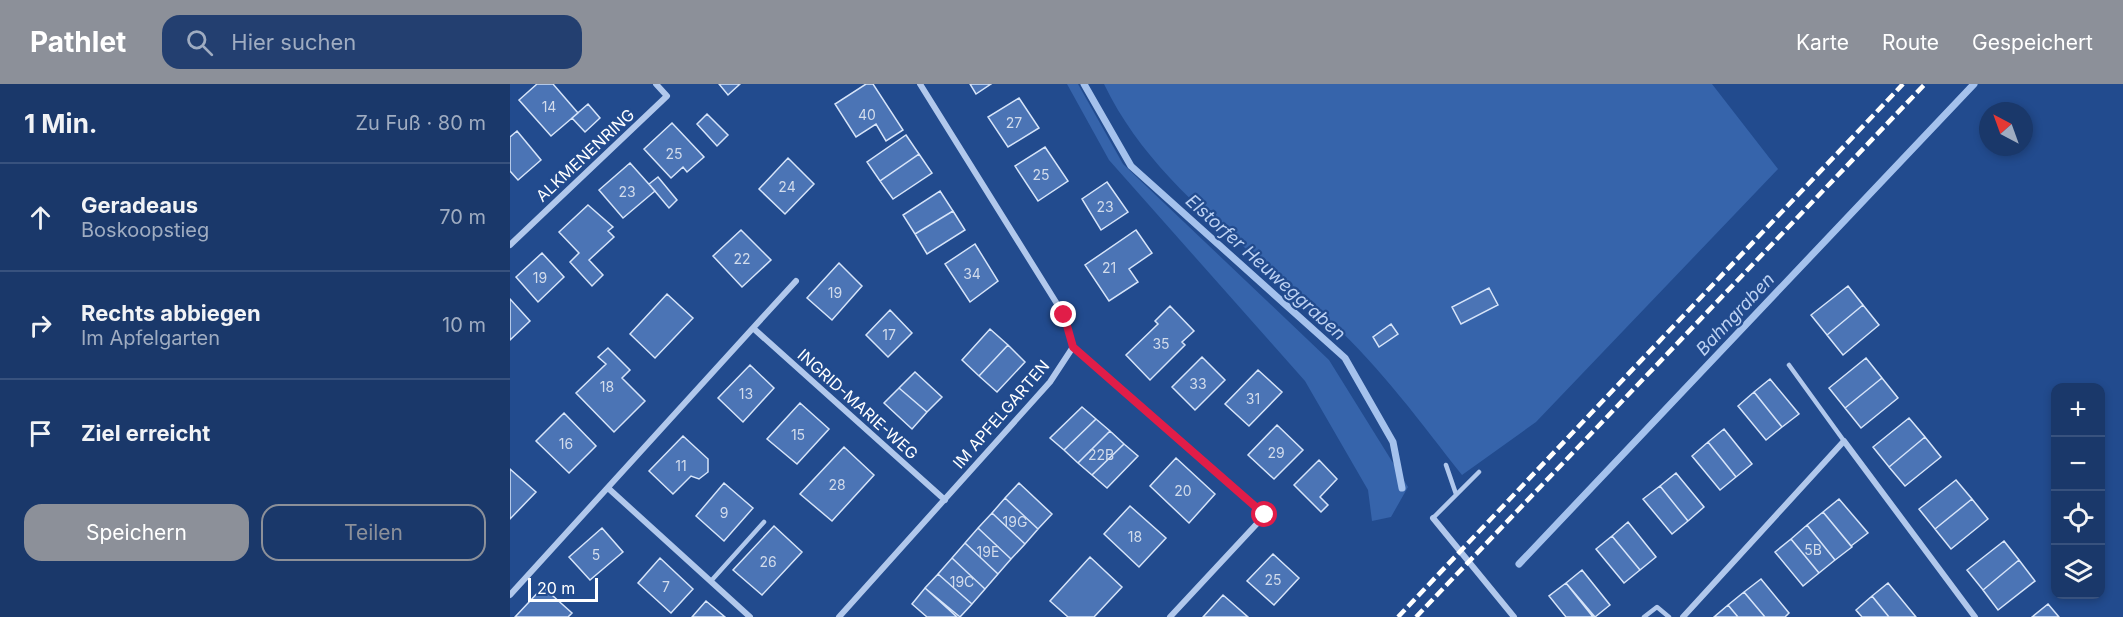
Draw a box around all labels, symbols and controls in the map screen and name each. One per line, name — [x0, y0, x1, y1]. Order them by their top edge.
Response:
search box — [162, 15, 582, 69]
text: Pathlet — [30, 25, 126, 59]
icon: search — [183, 26, 216, 59]
text: Hier suchen — [231, 29, 356, 55]
text: Karte — [1796, 30, 1849, 55]
text: Route — [1882, 30, 1939, 55]
text: Gespeichert — [1972, 30, 2093, 55]
house number: 14 — [542, 98, 556, 115]
north arrow — [1979, 102, 2033, 156]
street label: ALKMENENRING — [532, 104, 638, 206]
house number: 40 — [858, 106, 876, 123]
text: 1 Min. — [24, 108, 98, 139]
text: Zu Fuß · 80 m — [356, 111, 486, 135]
house number: 27 — [1006, 114, 1022, 131]
house number: 25 — [665, 145, 683, 162]
house number: 25 — [1032, 166, 1050, 183]
house number: 24 — [778, 178, 796, 195]
house number: 23 — [618, 183, 636, 200]
water label: Elstorfer Heuweggraben — [1182, 190, 1350, 344]
text: Geradeaus — [81, 192, 198, 218]
house number: 23 — [1096, 198, 1114, 215]
icon: ahead — [24, 201, 57, 234]
text: 70 m — [439, 205, 486, 229]
text: Boskoopstieg — [81, 218, 209, 242]
house number: 22 — [733, 250, 751, 267]
house number: 21 — [1102, 259, 1116, 276]
house number: 34 — [963, 265, 981, 282]
house number: 19 — [533, 269, 547, 286]
water label: Bahngraben — [1692, 269, 1778, 359]
house number: 19 — [828, 284, 842, 301]
text: Rechts abbiegen — [81, 300, 261, 326]
route end — [1050, 301, 1076, 327]
icon: right — [24, 309, 57, 342]
text: 10 m — [442, 313, 486, 337]
text: Im Apfelgarten — [81, 326, 220, 350]
house number: 17 — [882, 326, 896, 343]
house number: 35 — [1152, 335, 1170, 352]
street label: INGRID-MARIE-WEG — [794, 345, 922, 463]
street label: IM APFELGARTEN — [948, 356, 1054, 472]
house number: 33 — [1189, 375, 1207, 392]
house number: 18 — [600, 378, 614, 395]
map controls — [2051, 383, 2105, 599]
button: + — [2051, 383, 2105, 437]
house number: 13 — [739, 385, 753, 402]
house number: 31 — [1246, 390, 1260, 407]
icon: arrive — [24, 417, 57, 450]
text: Ziel erreicht — [81, 420, 210, 446]
house number: 15 — [791, 426, 805, 443]
house number: 16 — [559, 435, 573, 452]
button: − — [2051, 437, 2105, 491]
house number: 29 — [1267, 444, 1285, 461]
house number: 22B — [1088, 446, 1114, 463]
house number: 11 — [675, 457, 687, 474]
house number: 28 — [828, 476, 846, 493]
house number: 20 — [1174, 482, 1192, 499]
button: locate — [2051, 491, 2105, 545]
route start — [1251, 501, 1277, 527]
button: Speichern — [24, 504, 249, 561]
button: Teilen — [261, 504, 486, 561]
house number: 9 — [720, 504, 728, 521]
house number: 19G — [1003, 513, 1027, 530]
house number: 18 — [1128, 528, 1142, 545]
house number: 5B — [1804, 541, 1822, 558]
house number: 19E — [977, 543, 999, 560]
button: layers — [2051, 545, 2105, 599]
house number: 5 — [592, 546, 600, 563]
house number: 26 — [759, 553, 777, 570]
house number: 25 — [1264, 571, 1282, 588]
house number: 19C — [950, 573, 974, 590]
scale bar — [528, 575, 598, 602]
text: 20 m — [537, 578, 575, 598]
house number: 7 — [662, 578, 670, 595]

